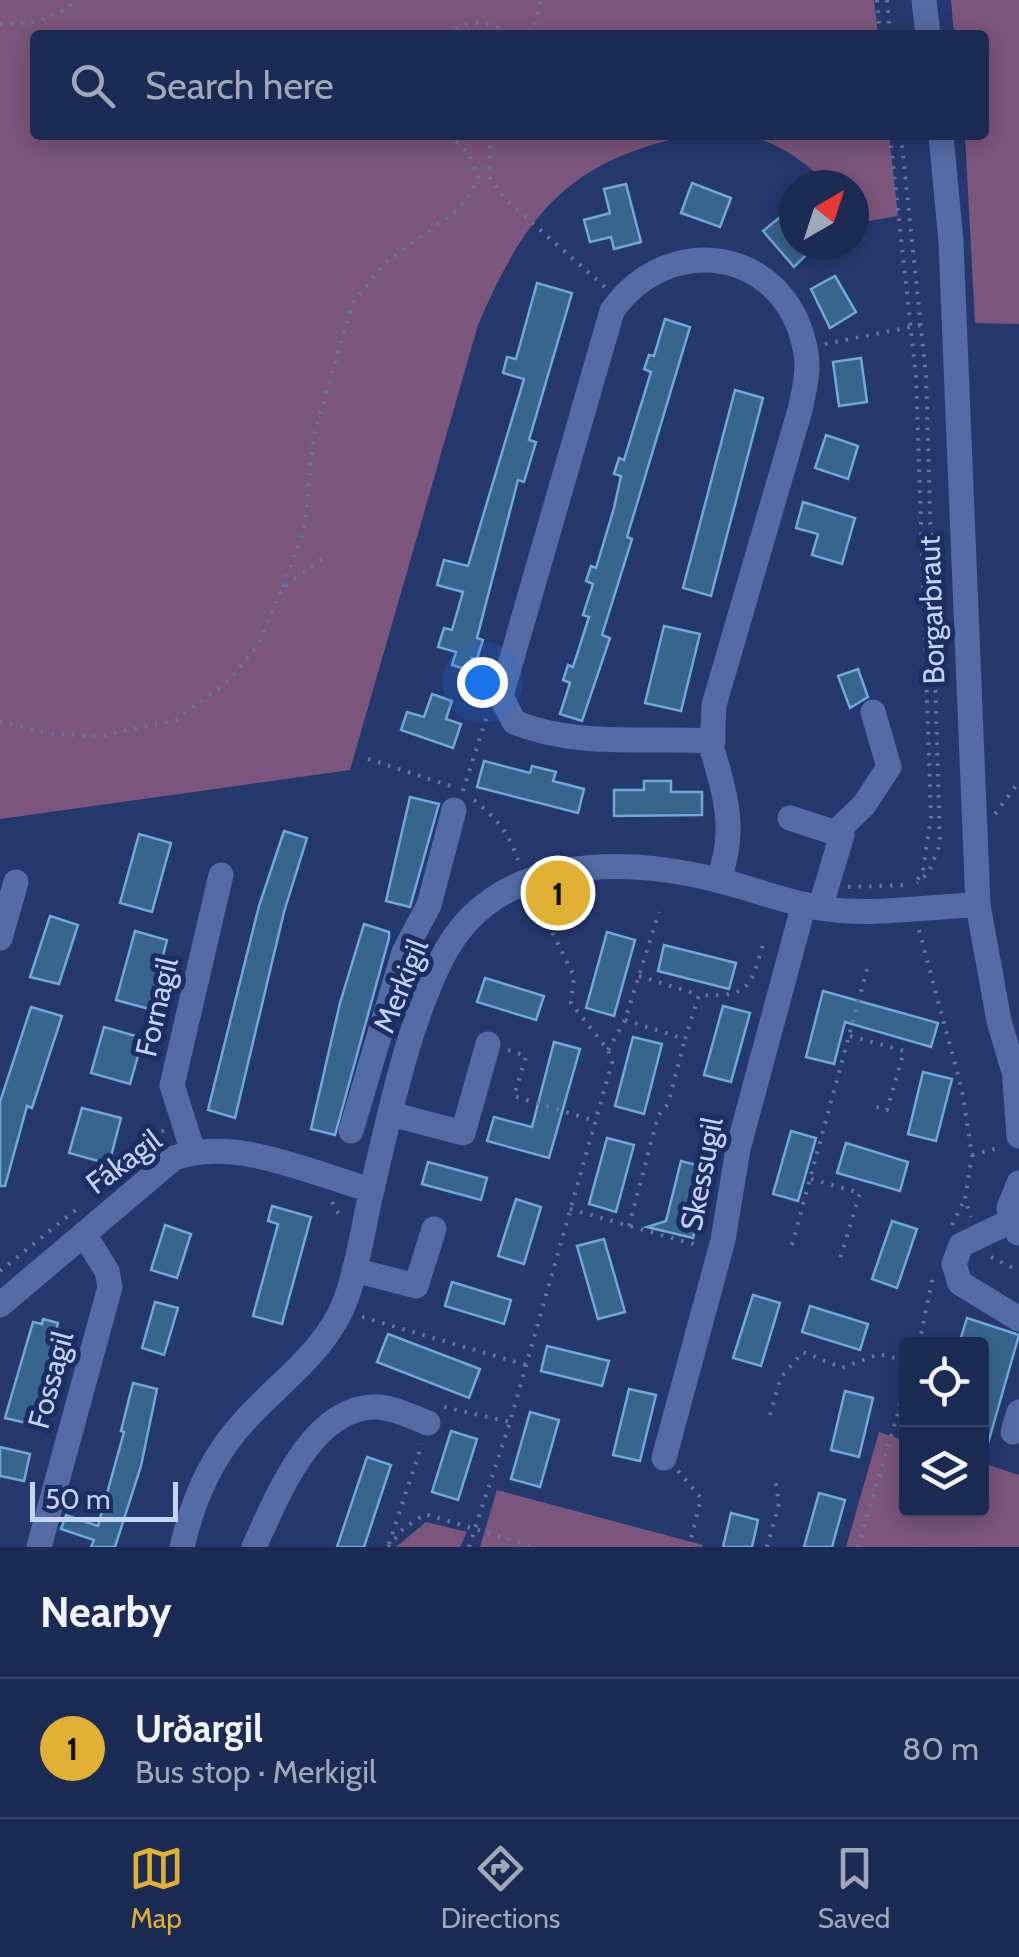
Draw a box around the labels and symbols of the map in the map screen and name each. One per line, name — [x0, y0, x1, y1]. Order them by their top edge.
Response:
north arrow — [779, 170, 869, 260]
street label: Borgarbraut — [910, 535, 953, 685]
your location — [457, 657, 508, 708]
pin: 1 — [526, 856, 590, 930]
street label: Merkigil — [365, 934, 436, 1038]
street label: Fornagil — [127, 954, 186, 1060]
street label: Skessugil — [672, 1114, 731, 1234]
street label: Fákagil — [79, 1121, 169, 1202]
street label: Fossagil — [20, 1327, 81, 1433]
scale bar — [30, 1477, 178, 1522]

